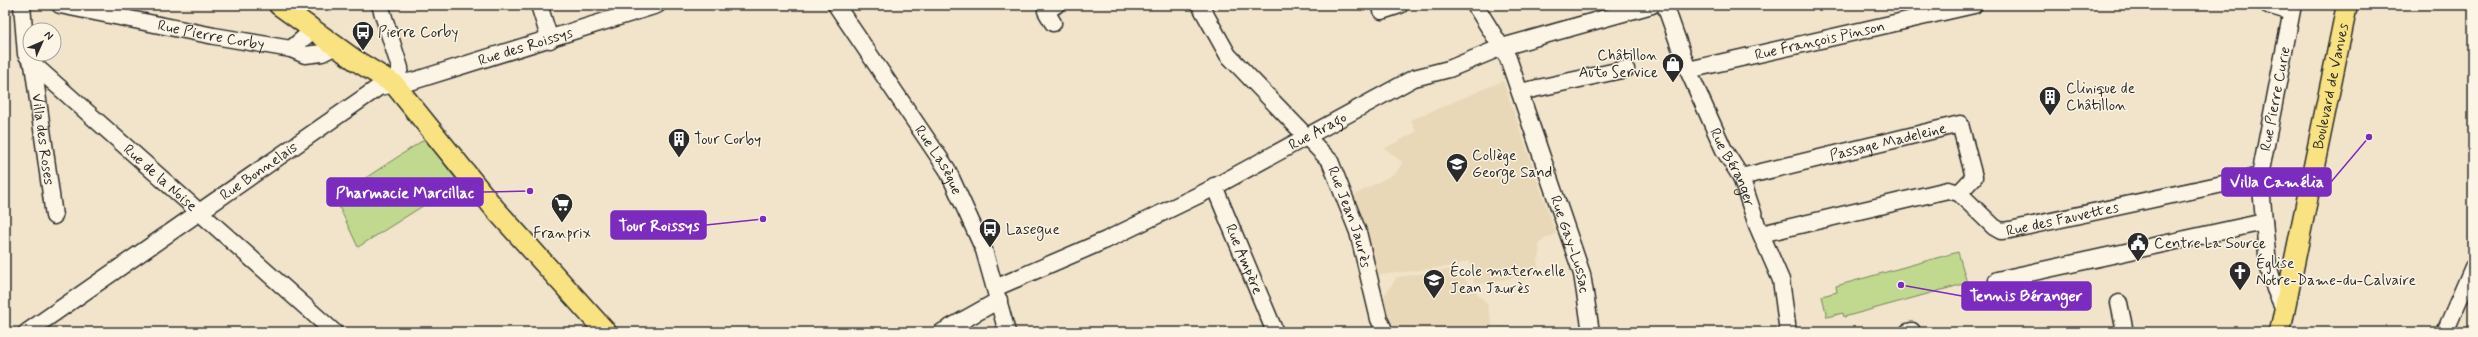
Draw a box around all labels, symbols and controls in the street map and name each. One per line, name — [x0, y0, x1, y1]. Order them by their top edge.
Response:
street label: Rue Pierre Corby — [156, 16, 266, 55]
street label: Rue François Pinson — [1753, 17, 1887, 66]
bus stop icon: Pierre Corby — [350, 19, 376, 52]
street label: Boulevard de Vanves — [2309, 21, 2354, 151]
north arrow — [22, 22, 62, 62]
place label: Pierre Corby — [378, 23, 458, 43]
street label: Rue des Roissys — [476, 23, 576, 71]
text: N — [41, 28, 56, 43]
street label: Rue Pierre Curie — [2256, 45, 2296, 153]
place label: Châtillon Auto Service — [1579, 46, 1658, 83]
shop icon: Châtillon Auto Service — [1660, 51, 1686, 84]
place label: Clinique de Châtillon — [2066, 79, 2135, 116]
building icon: Clinique de Châtillon — [2037, 84, 2063, 117]
street label: Villa des Roses — [26, 92, 59, 187]
street label: Rue Arago — [1285, 108, 1350, 155]
street label: Passage Madeleine — [1828, 119, 1948, 166]
street label: Rue Lasègue — [909, 122, 966, 198]
street label: Rue Béranger — [1704, 125, 1759, 209]
building icon: Tour Corby — [666, 126, 692, 159]
place label: Tour Corby — [694, 130, 761, 150]
street label: Rue Bonnelais — [216, 138, 302, 206]
street label: Rue de la Noise — [119, 140, 201, 216]
place label: Collège George Sand — [1472, 146, 1552, 184]
school or university icon: Collège George Sand — [1444, 151, 1470, 184]
street label: Rue Jean Jaurès — [1322, 164, 1375, 270]
callout: Villa Camélia — [2222, 168, 2331, 196]
text: Villa Camélia — [2230, 172, 2324, 193]
callout: Pharmacie Marcillac — [327, 178, 483, 206]
text: Pharmacie Marcillac — [336, 183, 475, 204]
supermarket icon: Franprix — [549, 191, 575, 224]
street label: Rue Gay-Lussac — [1545, 193, 1594, 295]
street label: Rue des Fauvettes — [2004, 198, 2121, 242]
callout: Tour Roissys — [611, 211, 706, 239]
text: Tour Roissys — [619, 216, 700, 237]
bus stop icon: Lasegue — [977, 216, 1003, 249]
place label: Lasegue — [1006, 220, 1060, 241]
street label: Rue Ampère — [1220, 221, 1267, 298]
place label: Franprix — [533, 224, 591, 244]
public building icon: Centre La Source — [2125, 230, 2151, 263]
place label: Centre La Source — [2154, 234, 2266, 254]
place label: Église Notre-Dame-du-Calvaire — [2256, 253, 2416, 291]
church icon: Église Notre-Dame-du-Calvaire — [2227, 259, 2253, 292]
place label: École maternelle Jean Jaurès — [1450, 261, 1565, 299]
school or university icon: École maternelle Jean Jaurès — [1421, 267, 1447, 300]
callout: Tennis Béranger — [1962, 282, 2091, 310]
text: Tennis Béranger — [1969, 286, 2083, 309]

